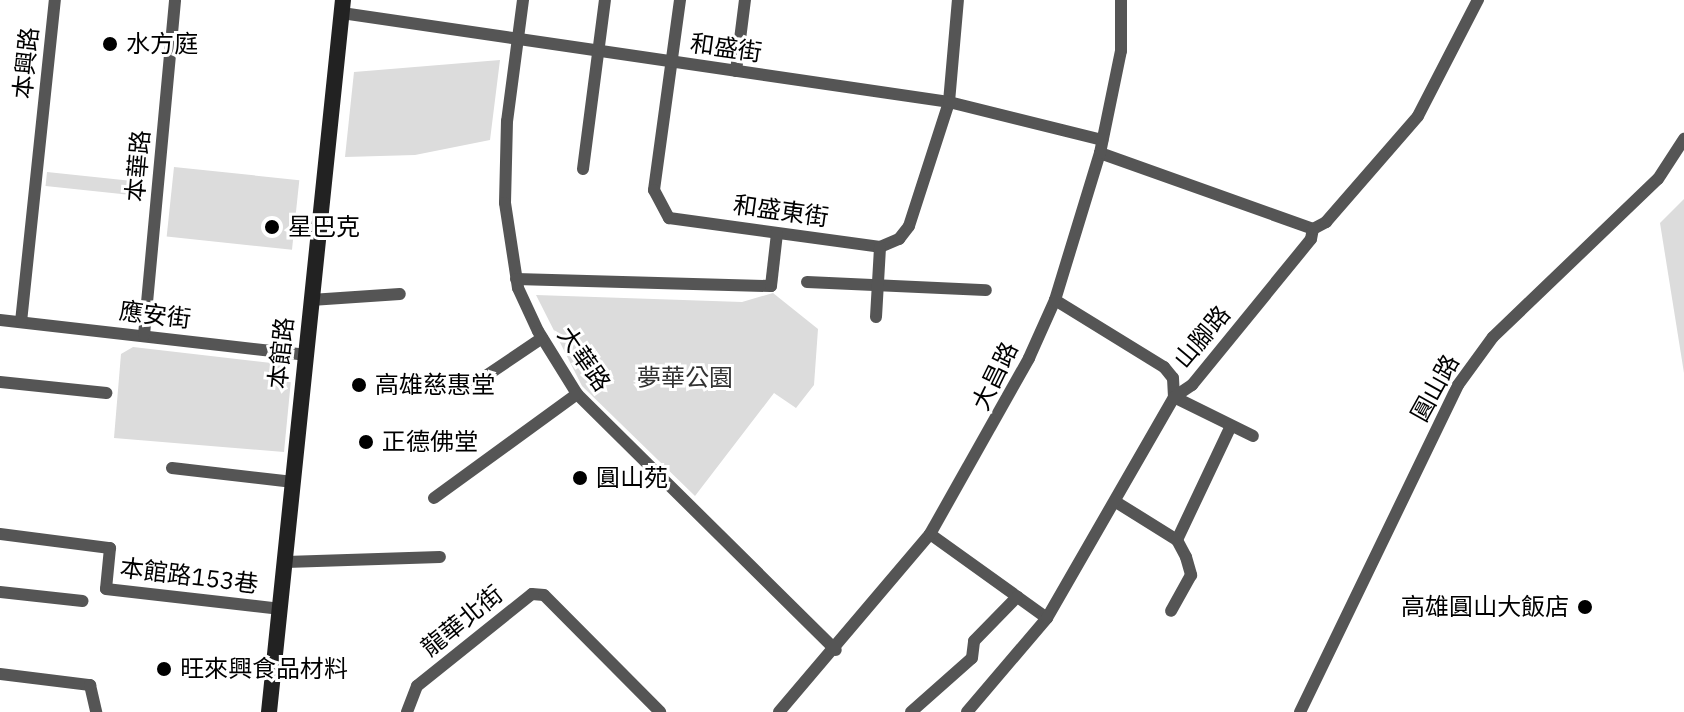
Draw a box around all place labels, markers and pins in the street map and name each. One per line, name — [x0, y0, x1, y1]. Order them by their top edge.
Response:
place label: 水方庭 — [126, 30, 198, 58]
marker: 水方庭 — [101, 35, 119, 53]
place label: 星巴克 — [288, 213, 360, 241]
marker: 星巴克 — [263, 218, 281, 236]
place label: 高雄慈惠堂 — [375, 371, 495, 399]
marker: 高雄慈惠堂 — [350, 376, 368, 394]
place label: 正德佛堂 — [382, 428, 478, 456]
marker: 正德佛堂 — [357, 433, 375, 451]
place label: 圓山苑 — [596, 464, 668, 492]
marker: 圓山苑 — [571, 469, 589, 487]
place label: 高雄圓山大飯店 — [1401, 593, 1569, 621]
marker: 高雄圓山大飯店 — [1576, 598, 1594, 616]
place label: 旺來興食品材料 — [180, 655, 348, 683]
marker: 旺來興食品材料 — [155, 660, 173, 678]

